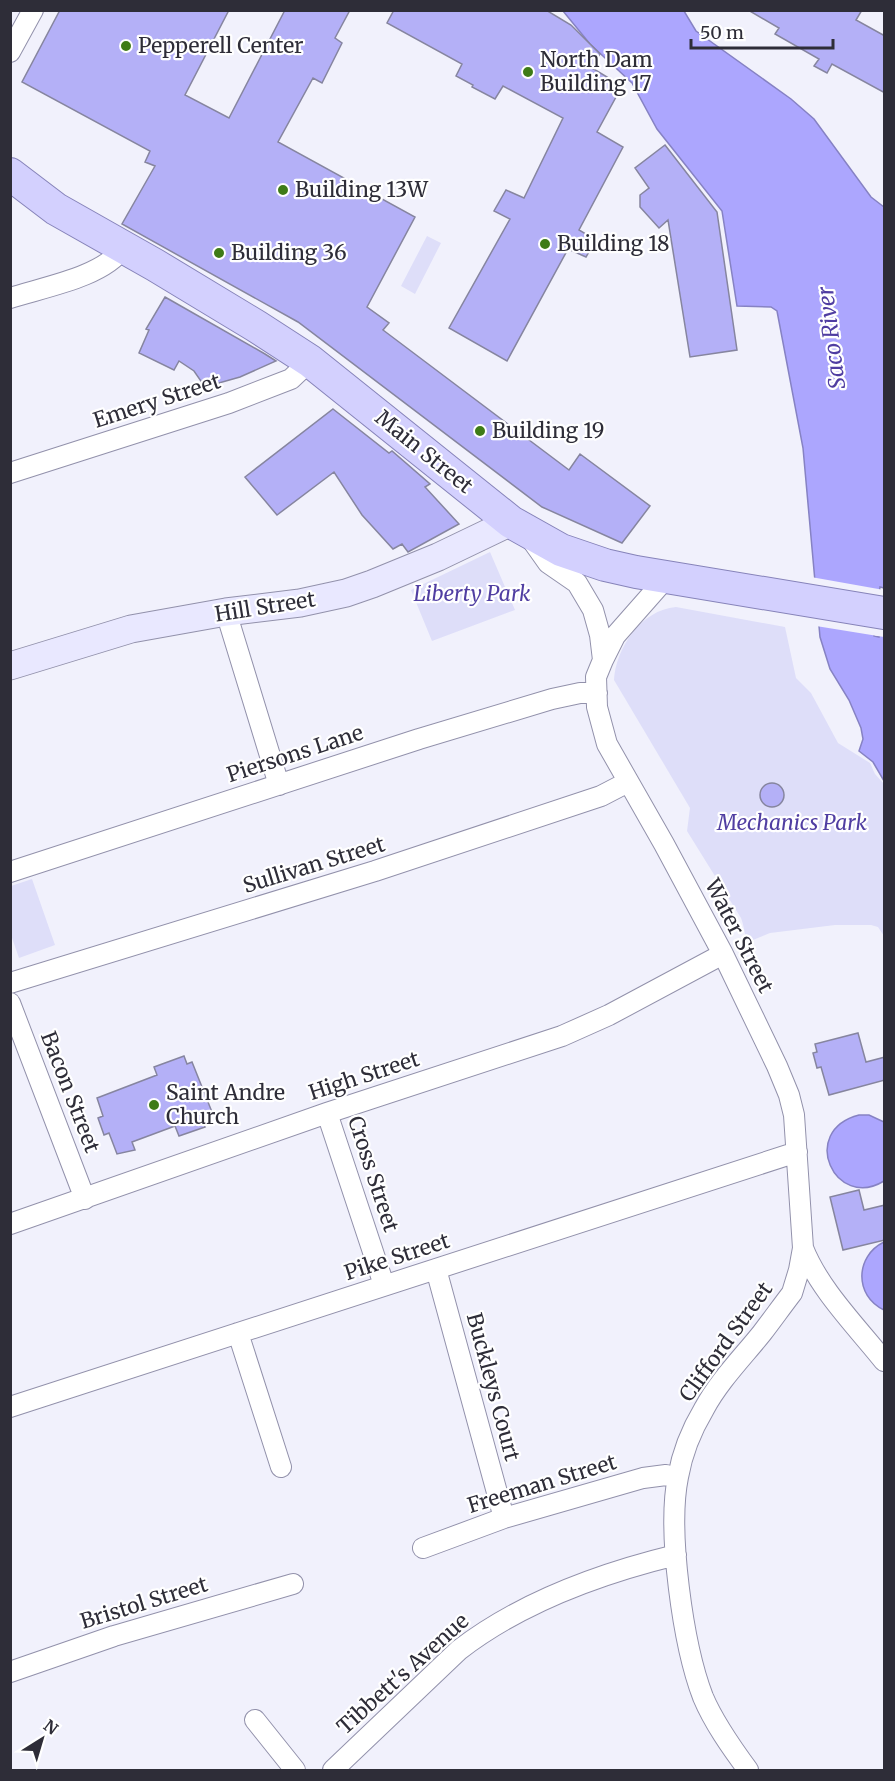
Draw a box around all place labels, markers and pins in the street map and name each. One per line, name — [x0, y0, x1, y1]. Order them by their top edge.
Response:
place label: Pepperell Center — [138, 32, 304, 59]
marker: Pepperell Center — [119, 39, 133, 53]
place label: North Dam Building 17 — [540, 46, 653, 97]
marker: North Dam Building 17 — [521, 65, 535, 79]
place label: Building 13W — [295, 176, 429, 203]
marker: Building 13W — [276, 183, 290, 197]
place label: Building 18 — [557, 230, 670, 257]
marker: Building 18 — [538, 237, 552, 251]
place label: Building 36 — [231, 239, 347, 266]
marker: Building 36 — [212, 246, 226, 260]
place label: Building 19 — [492, 417, 604, 444]
marker: Building 19 — [473, 424, 487, 438]
place label: Saint Andre Church — [166, 1079, 285, 1130]
marker: Saint Andre Church — [147, 1098, 161, 1112]

